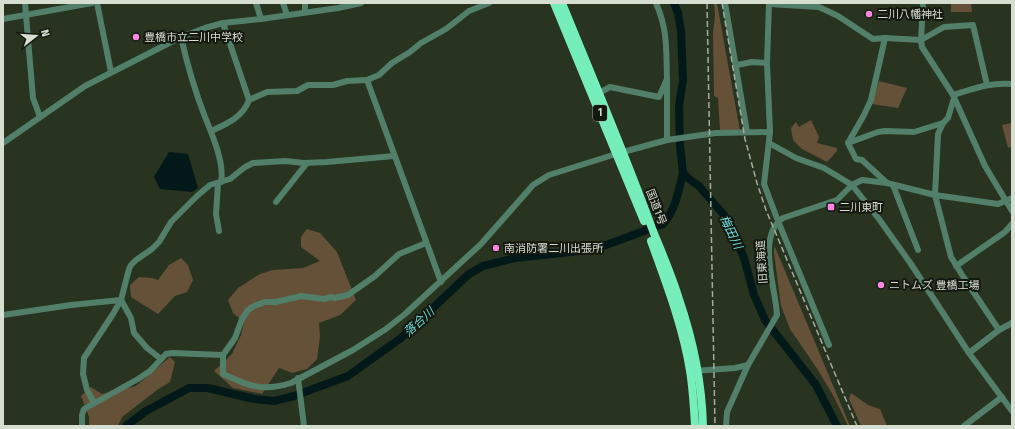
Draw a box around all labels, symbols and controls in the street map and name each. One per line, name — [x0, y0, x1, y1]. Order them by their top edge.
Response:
place label: 二川八幡神社 — [877, 8, 943, 21]
marker: 二川八幡神社 — [864, 9, 874, 19]
north arrow — [16, 16, 56, 56]
text: N — [38, 28, 52, 38]
place label: 豊橋市立二川中学校 — [144, 31, 243, 44]
marker: 豊橋市立二川中学校 — [131, 32, 141, 42]
road number: 1 — [593, 105, 607, 121]
street label: 国道1号 — [643, 187, 669, 227]
place label: 二川東町 — [839, 201, 883, 214]
marker: 二川東町 — [826, 202, 836, 212]
water label: 梅田川 — [717, 213, 746, 253]
street label: 旧東海道 — [754, 240, 770, 284]
place label: 南消防署二川出張所 — [504, 242, 604, 255]
marker: 南消防署二川出張所 — [491, 243, 501, 253]
place label: ニトムズ 豊橋工場 — [889, 279, 980, 292]
marker: ニトムズ 豊橋工場 — [876, 280, 886, 290]
water label: 落合川 — [401, 303, 439, 339]

